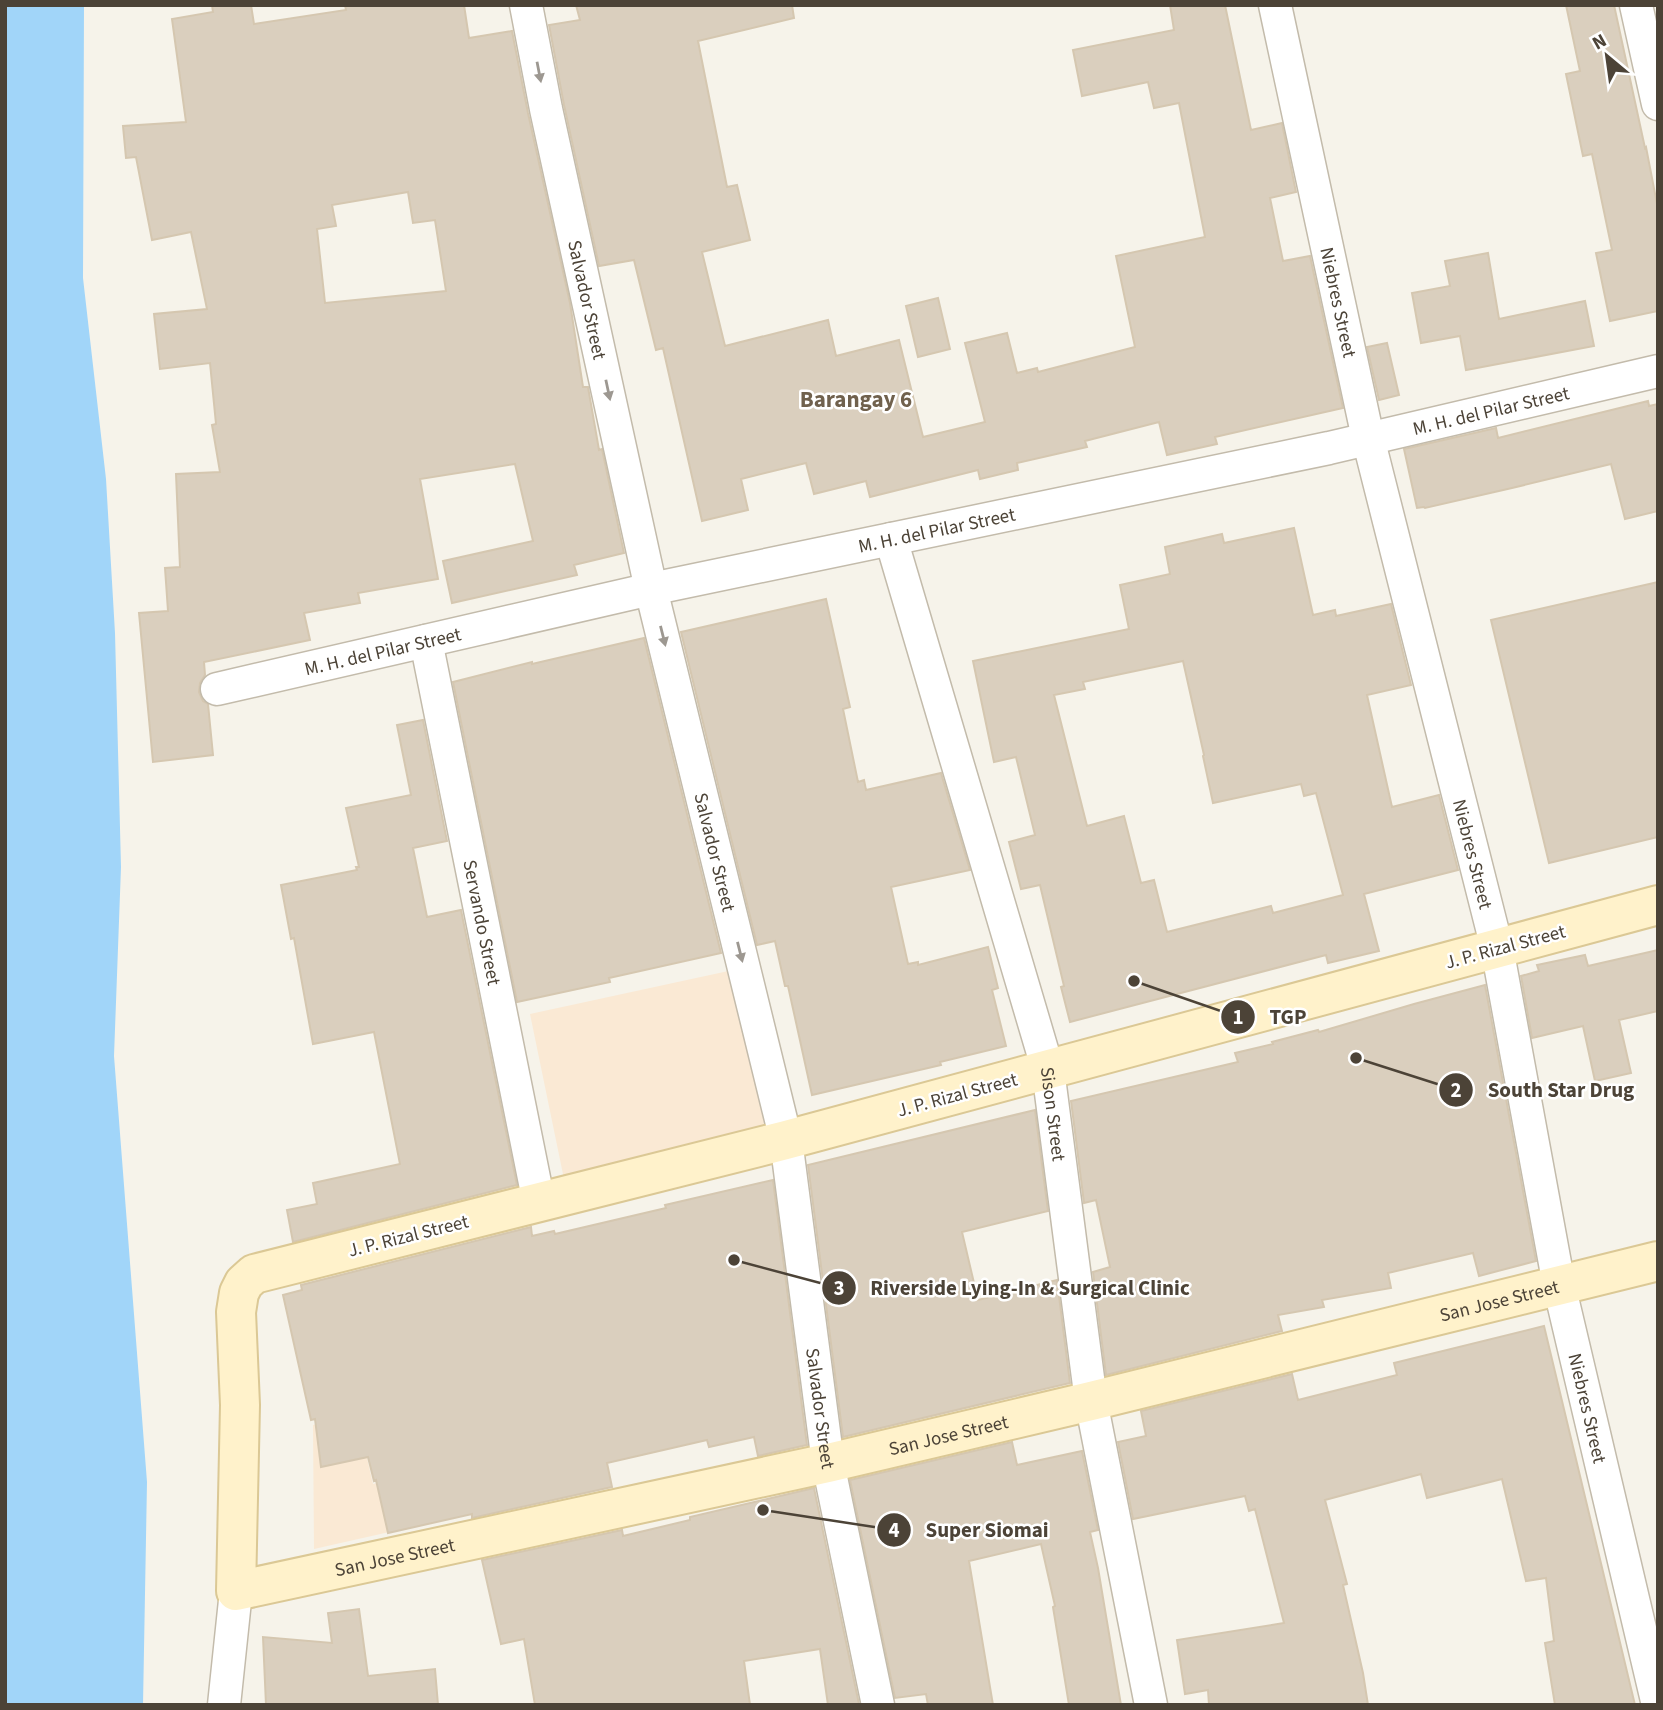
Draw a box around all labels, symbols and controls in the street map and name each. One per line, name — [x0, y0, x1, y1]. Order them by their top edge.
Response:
north arrow — [1572, 21, 1642, 91]
text: N — [1587, 28, 1612, 57]
one-way arrow — [534, 61, 545, 83]
street label: Salvador Street — [560, 238, 613, 363]
street label: Niebres Street — [1312, 245, 1362, 361]
one-way arrow — [602, 380, 613, 402]
street label: M. H. del Pilar Street — [1410, 380, 1573, 443]
district label: Barangay 6 — [800, 383, 912, 416]
street label: M. H. del Pilar Street — [856, 501, 1018, 561]
street label: M. H. del Pilar Street — [302, 621, 464, 683]
one-way arrow — [657, 625, 668, 647]
street label: Salvador Street — [686, 790, 742, 915]
street label: Niebres Street — [1445, 797, 1499, 913]
street label: Servando Street — [455, 858, 507, 988]
street label: J. P. Rizal Street — [1442, 918, 1569, 976]
one-way arrow — [735, 942, 746, 964]
callout: TGP — [1220, 996, 1320, 1038]
text: 1 — [1232, 1002, 1244, 1032]
text: TGP — [1270, 1002, 1307, 1032]
street label: Sison Street — [1033, 1065, 1072, 1164]
street label: J. P. Rizal Street — [894, 1066, 1021, 1124]
callout: South Star Drug — [1438, 1069, 1648, 1111]
text: 2 — [1450, 1075, 1462, 1105]
text: South Star Drug — [1488, 1075, 1634, 1105]
street label: J. P. Rizal Street — [345, 1208, 472, 1264]
callout: Riverside Lying-In & Surgical Clinic — [821, 1267, 1204, 1309]
text: 3 — [833, 1273, 845, 1303]
text: Riverside Lying-In & Surgical Clinic — [870, 1273, 1190, 1303]
street label: San Jose Street — [1437, 1274, 1563, 1329]
street label: Salvador Street — [798, 1346, 841, 1472]
street label: Niebres Street — [1561, 1351, 1613, 1467]
street label: San Jose Street — [886, 1409, 1012, 1463]
callout: Super Siomai — [876, 1509, 1062, 1551]
text: 4 — [888, 1515, 900, 1545]
text: Super Siomai — [925, 1515, 1049, 1545]
street label: San Jose Street — [332, 1532, 458, 1584]

